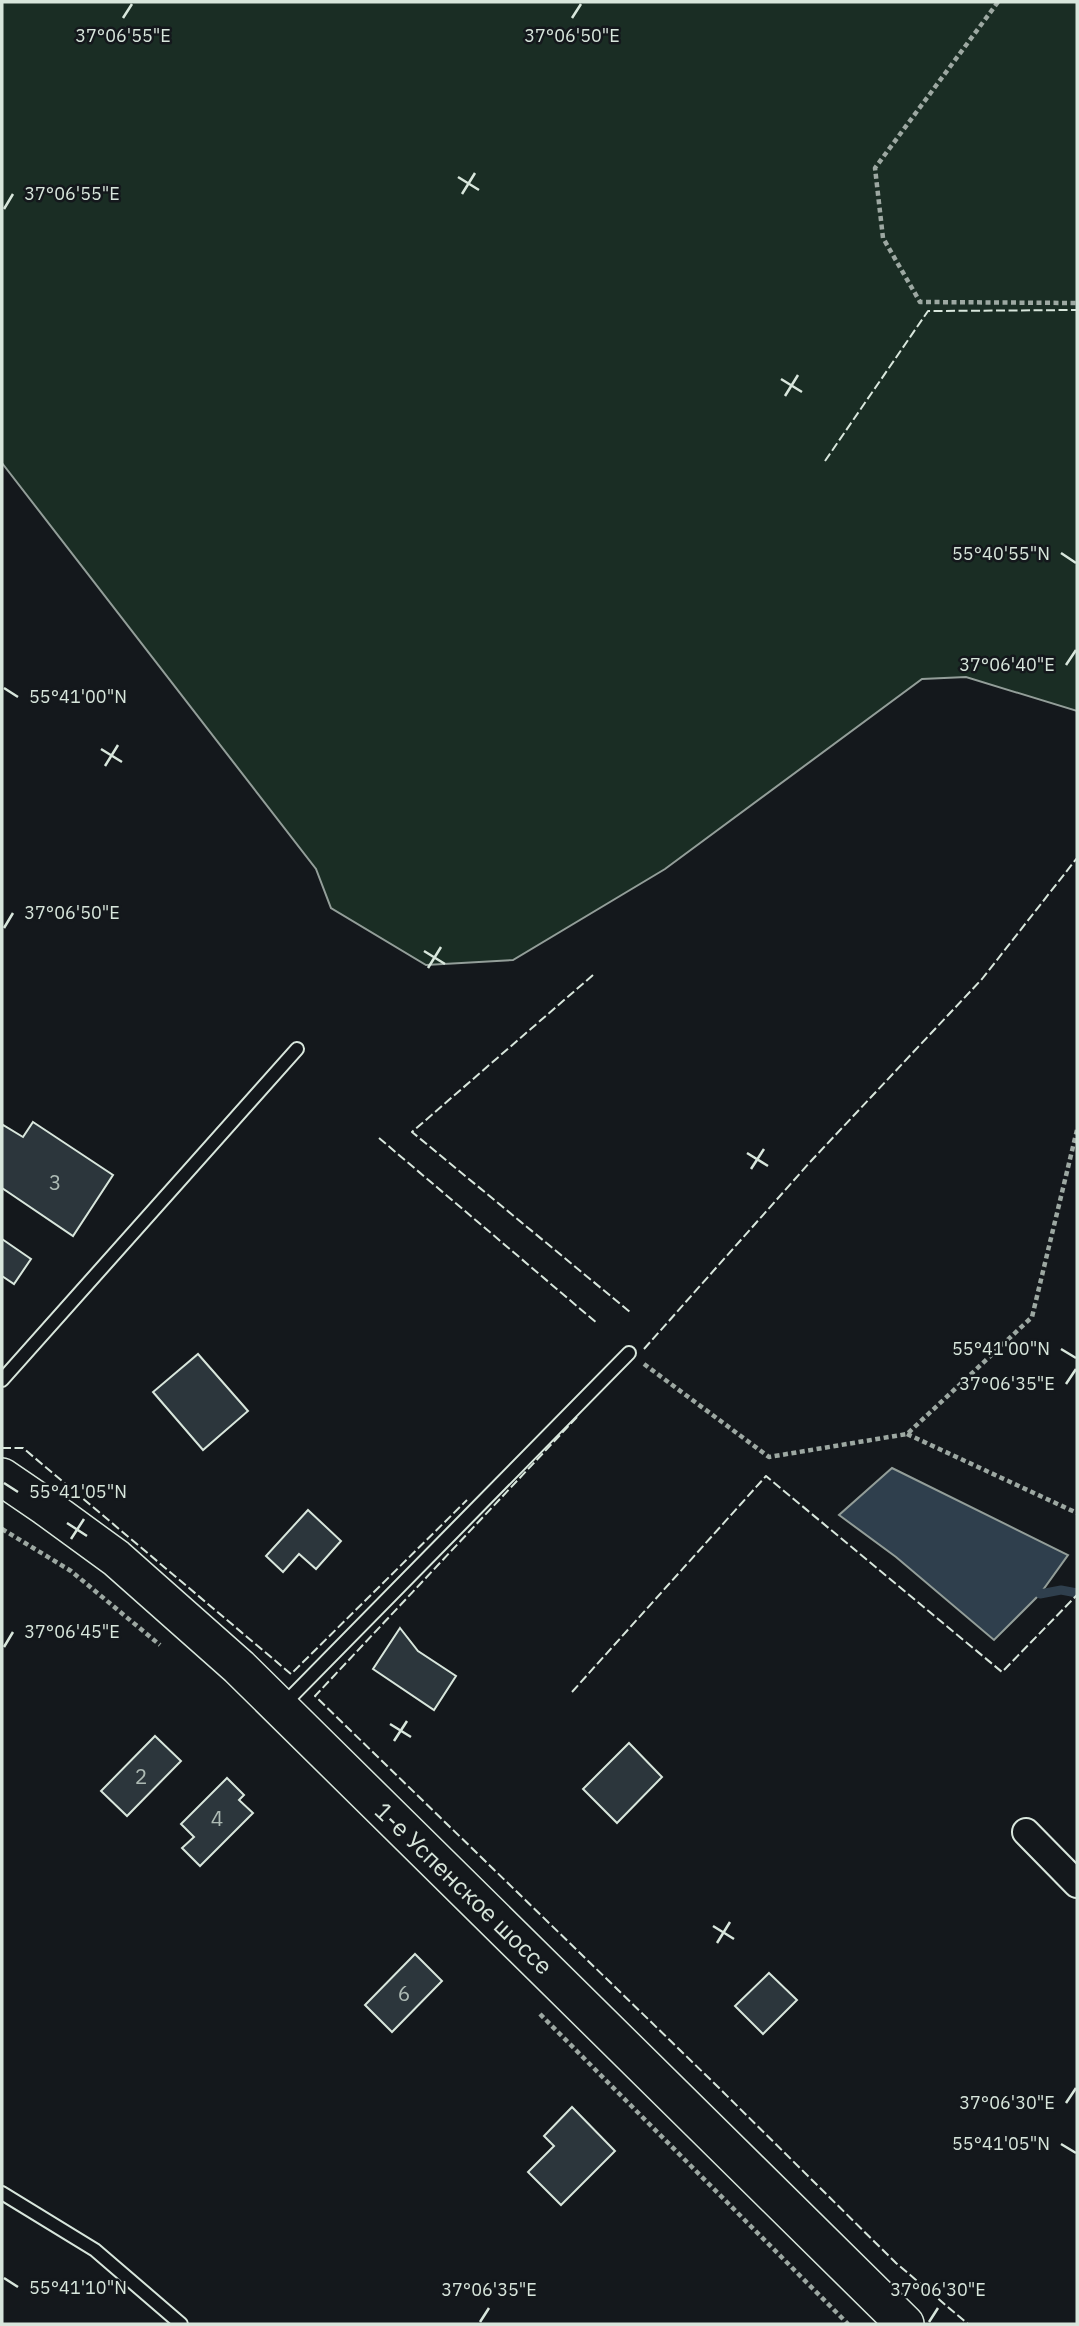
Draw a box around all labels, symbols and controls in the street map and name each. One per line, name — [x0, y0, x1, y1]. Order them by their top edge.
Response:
text: 37°06'55"E — [75, 24, 171, 47]
text: 37°06'50"E — [524, 24, 620, 47]
text: 37°06'55"E — [24, 182, 120, 205]
text: 55°40'55"N — [952, 542, 1050, 565]
text: 37°06'40"E — [959, 653, 1055, 676]
text: 55°41'00"N — [29, 685, 127, 708]
text: 37°06'50"E — [24, 901, 120, 924]
house number: 3 — [49, 1168, 61, 1196]
text: 55°41'00"N — [952, 1337, 1050, 1360]
text: 37°06'35"E — [959, 1372, 1055, 1395]
text: 55°41'05"N — [29, 1480, 127, 1503]
text: 37°06'45"E — [24, 1620, 120, 1643]
house number: 2 — [135, 1762, 147, 1790]
street label: 1-е Успенское шоссе — [368, 1795, 560, 1981]
house number: 4 — [211, 1804, 223, 1832]
house number: 6 — [398, 1979, 410, 2007]
text: 37°06'30"E — [959, 2091, 1055, 2114]
text: 55°41'05"N — [952, 2132, 1050, 2155]
text: 55°41'10"N — [29, 2276, 127, 2299]
text: 37°06'35"E — [441, 2278, 537, 2301]
text: 37°06'30"E — [890, 2278, 986, 2301]

